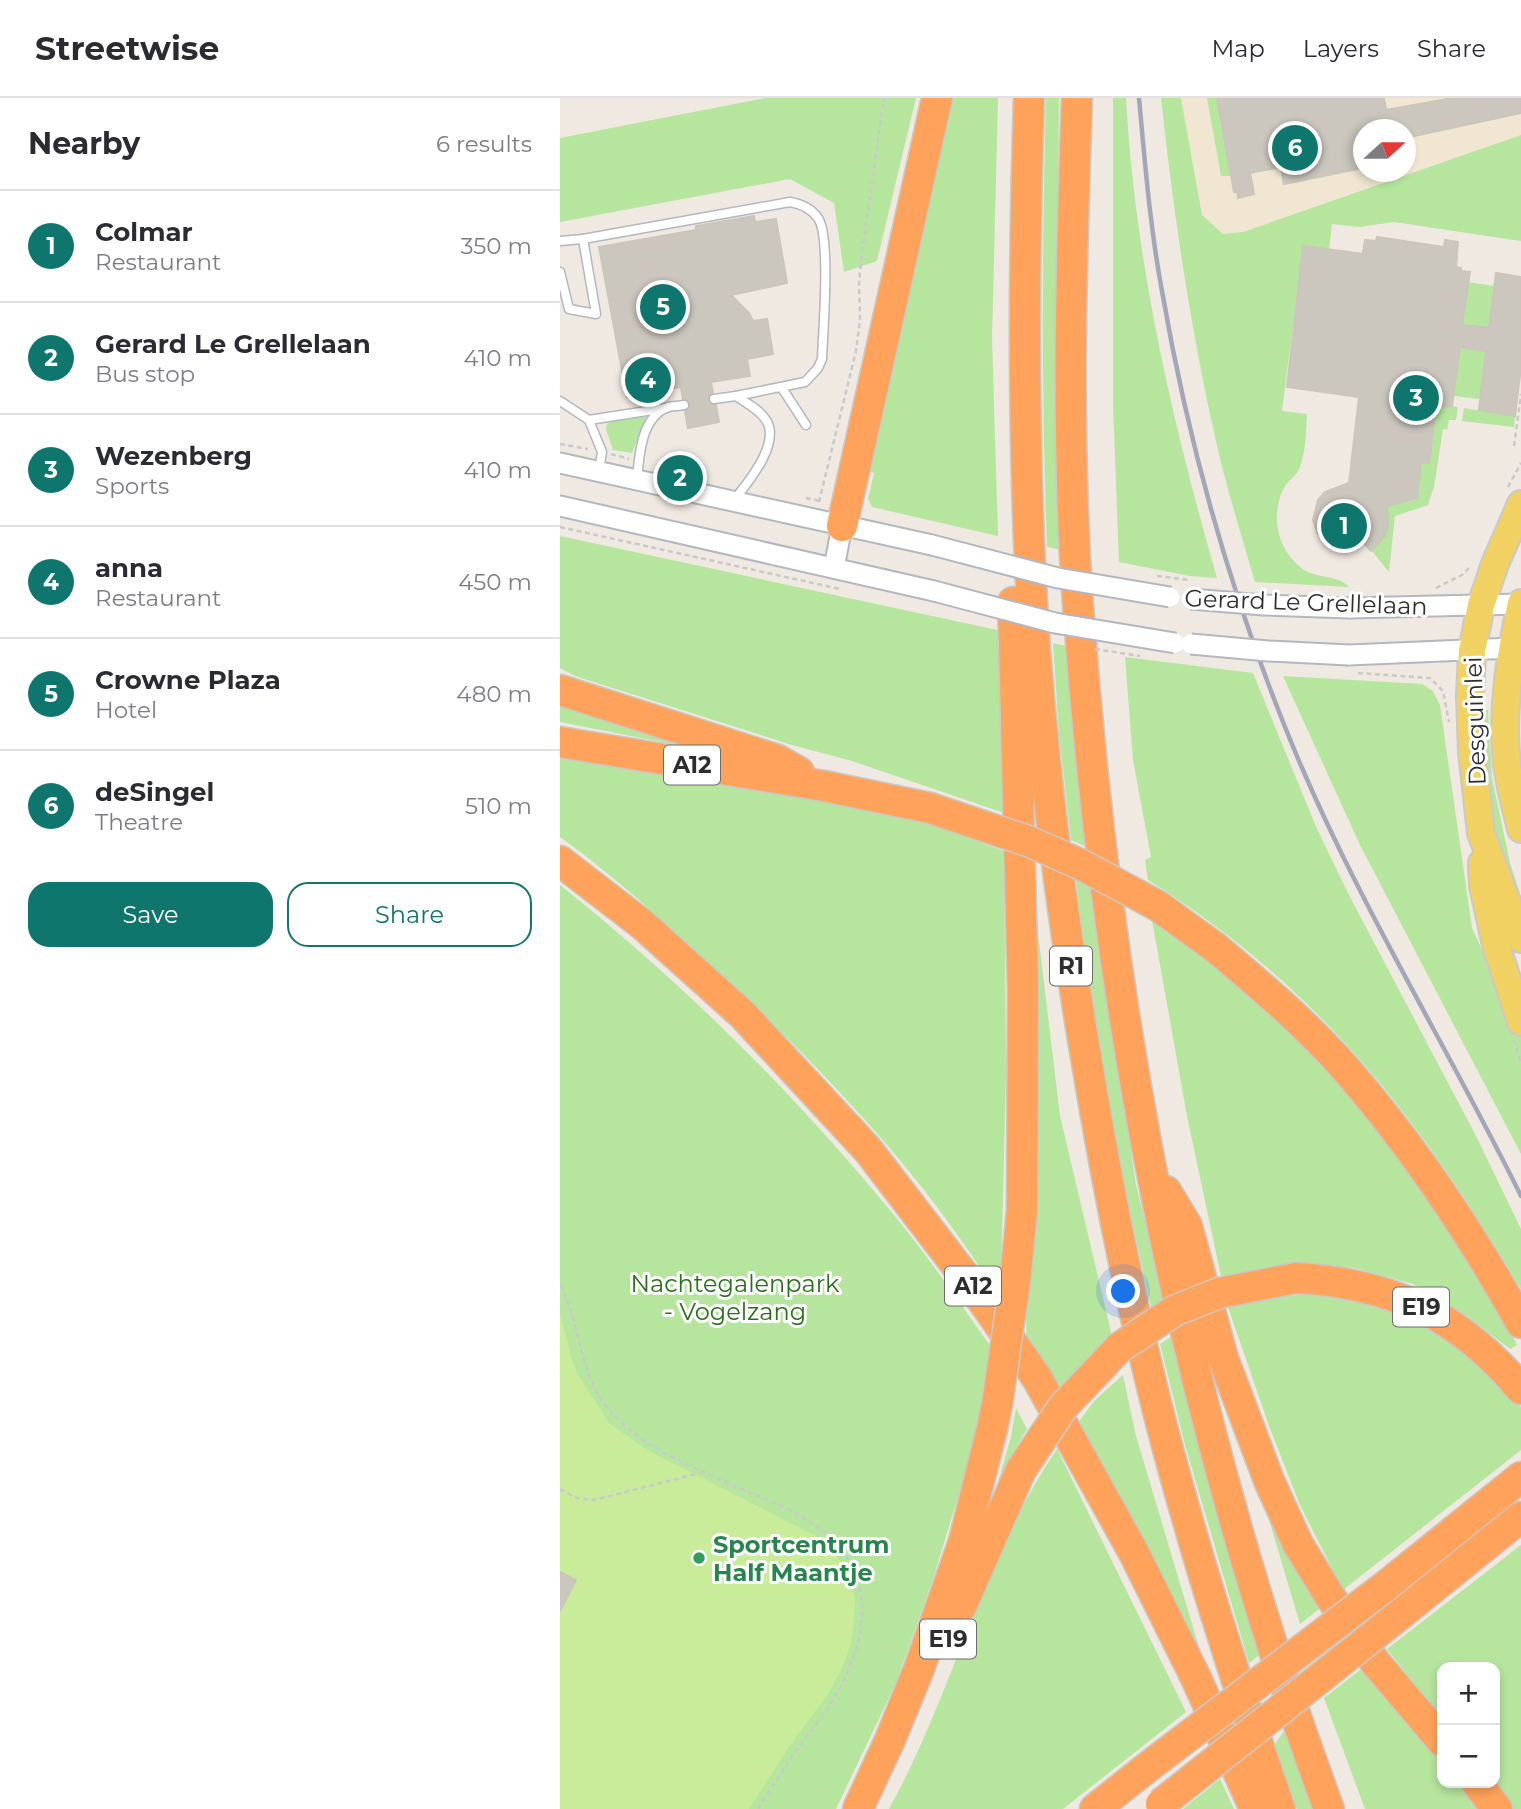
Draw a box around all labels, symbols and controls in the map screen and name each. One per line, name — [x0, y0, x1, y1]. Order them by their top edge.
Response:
text: Streetwise — [35, 28, 219, 68]
text: Map — [1211, 34, 1265, 63]
text: Layers — [1303, 34, 1379, 63]
text: Share — [1417, 34, 1486, 63]
north arrow — [1353, 119, 1416, 182]
pin: 6 — [1272, 122, 1318, 174]
text: Nearby — [28, 125, 140, 162]
text: 6 results — [436, 130, 532, 158]
text: Colmar — [95, 216, 193, 248]
text: 1 — [46, 232, 56, 260]
text: 350 m — [461, 232, 532, 260]
text: Restaurant — [95, 248, 221, 276]
pin: 5 — [640, 281, 686, 333]
text: Gerard Le Grellelaan — [95, 328, 371, 360]
text: 2 — [44, 344, 58, 372]
text: 410 m — [463, 344, 532, 372]
pin: 4 — [625, 354, 671, 406]
text: Bus stop — [95, 360, 195, 388]
pin: 3 — [1393, 372, 1439, 424]
text: Wezenberg — [95, 440, 252, 472]
pin: 2 — [657, 452, 703, 504]
text: 3 — [44, 456, 58, 484]
text: 410 m — [463, 456, 532, 484]
text: Sports — [95, 472, 169, 500]
pin: 1 — [1321, 500, 1367, 552]
text: anna — [95, 552, 163, 584]
text: 4 — [43, 568, 59, 596]
text: 450 m — [458, 568, 532, 596]
street label: Gerard Le Grellelaan — [1184, 583, 1428, 621]
text: Restaurant — [95, 584, 221, 612]
street label: Desguinlei — [1458, 656, 1492, 786]
text: Crowne Plaza — [95, 664, 281, 696]
text: 5 — [44, 680, 58, 708]
text: 480 m — [456, 680, 532, 708]
text: Hotel — [95, 696, 157, 724]
road number: A12 — [664, 746, 720, 785]
text: deSingel — [95, 776, 214, 808]
text: 6 — [44, 792, 58, 820]
text: 510 m — [465, 792, 532, 820]
text: Theatre — [95, 808, 183, 836]
button: Save — [28, 882, 273, 947]
button: Share — [287, 882, 532, 947]
road number: R1 — [1050, 946, 1092, 986]
road number: A12 — [945, 1266, 1001, 1306]
park label: Nachtegalenpark - Vogelzang — [631, 1269, 840, 1326]
your location — [1106, 1274, 1140, 1308]
road number: E19 — [1393, 1288, 1449, 1326]
place label: Sportcentrum Half Maantje — [713, 1530, 890, 1587]
marker: Sportcentrum Half Maantje — [691, 1550, 707, 1566]
road number: E19 — [920, 1620, 976, 1658]
map controls — [1437, 1662, 1500, 1788]
button: + — [1437, 1662, 1500, 1725]
button: − — [1437, 1725, 1500, 1788]

